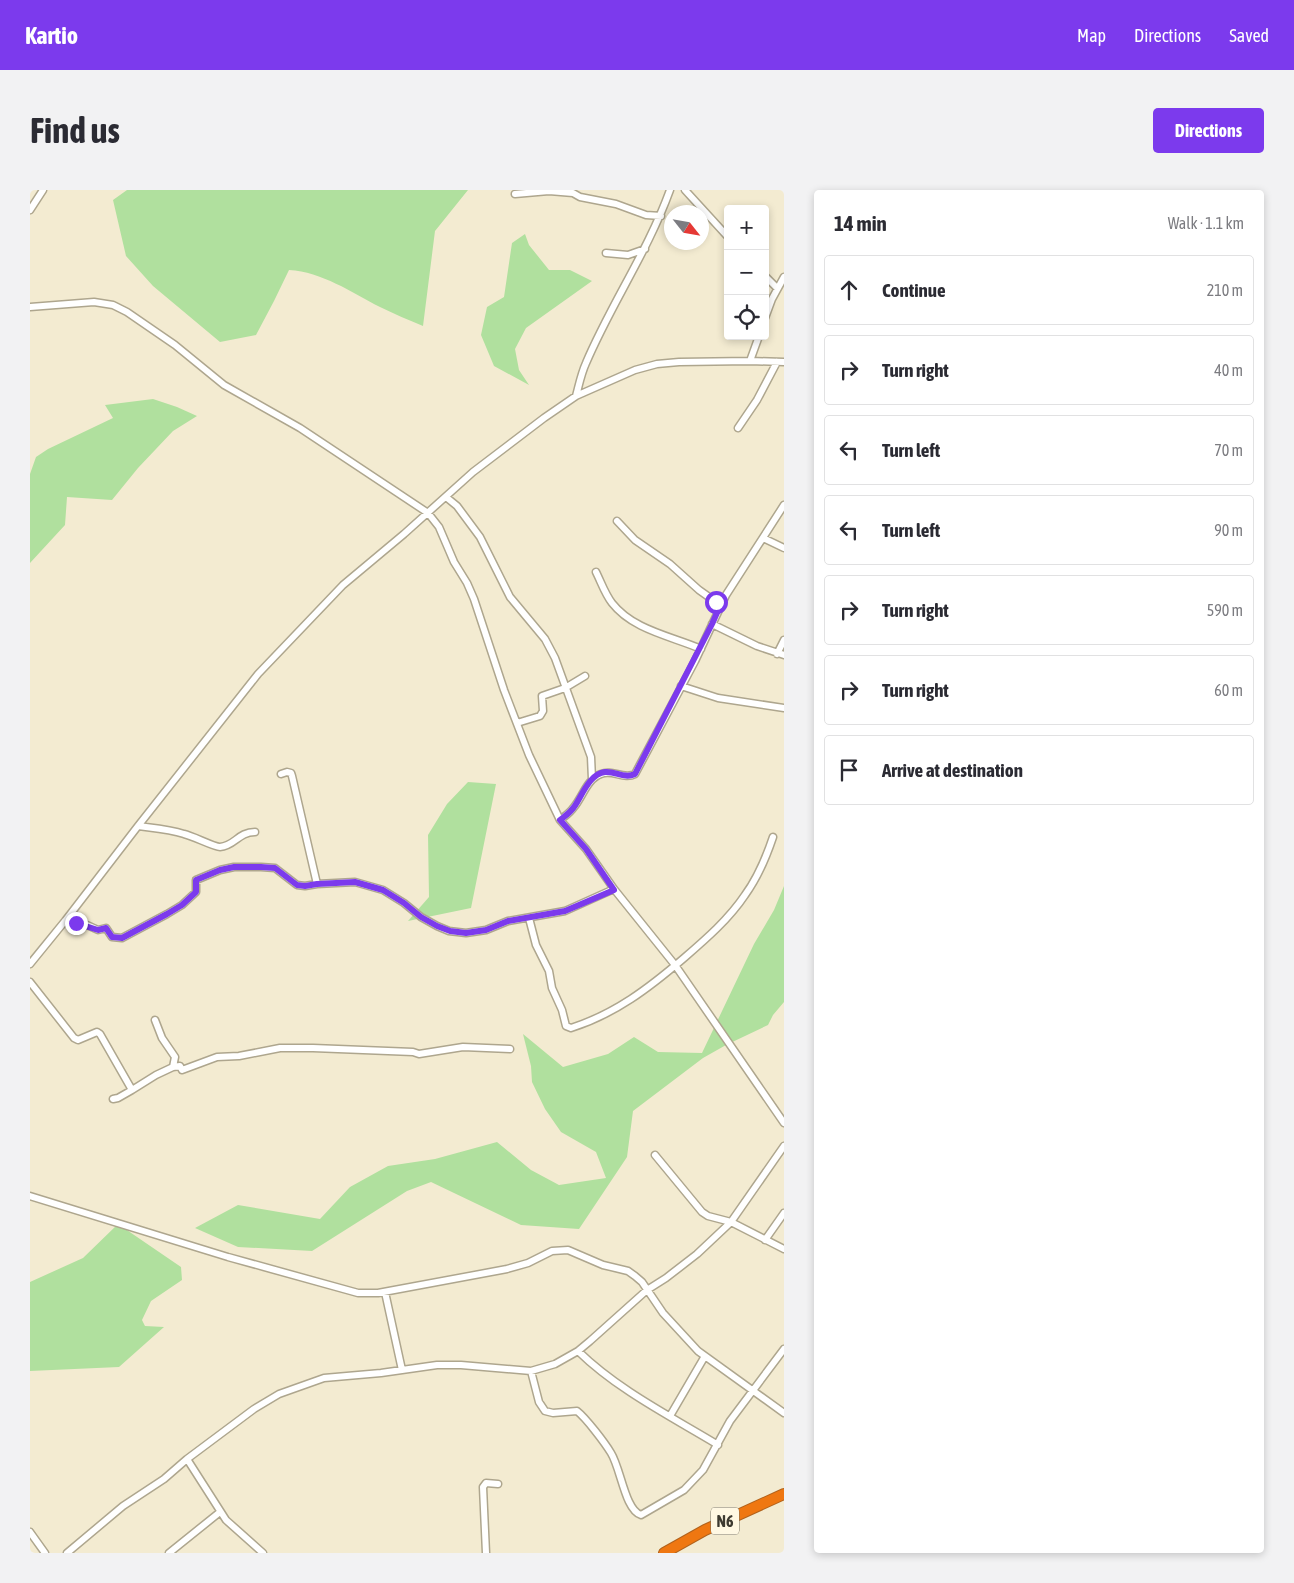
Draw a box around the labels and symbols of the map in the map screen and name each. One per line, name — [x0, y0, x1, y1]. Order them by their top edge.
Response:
north arrow — [664, 205, 709, 250]
route start — [705, 591, 728, 614]
route end — [65, 912, 88, 935]
road number: N6 — [711, 1508, 739, 1534]

